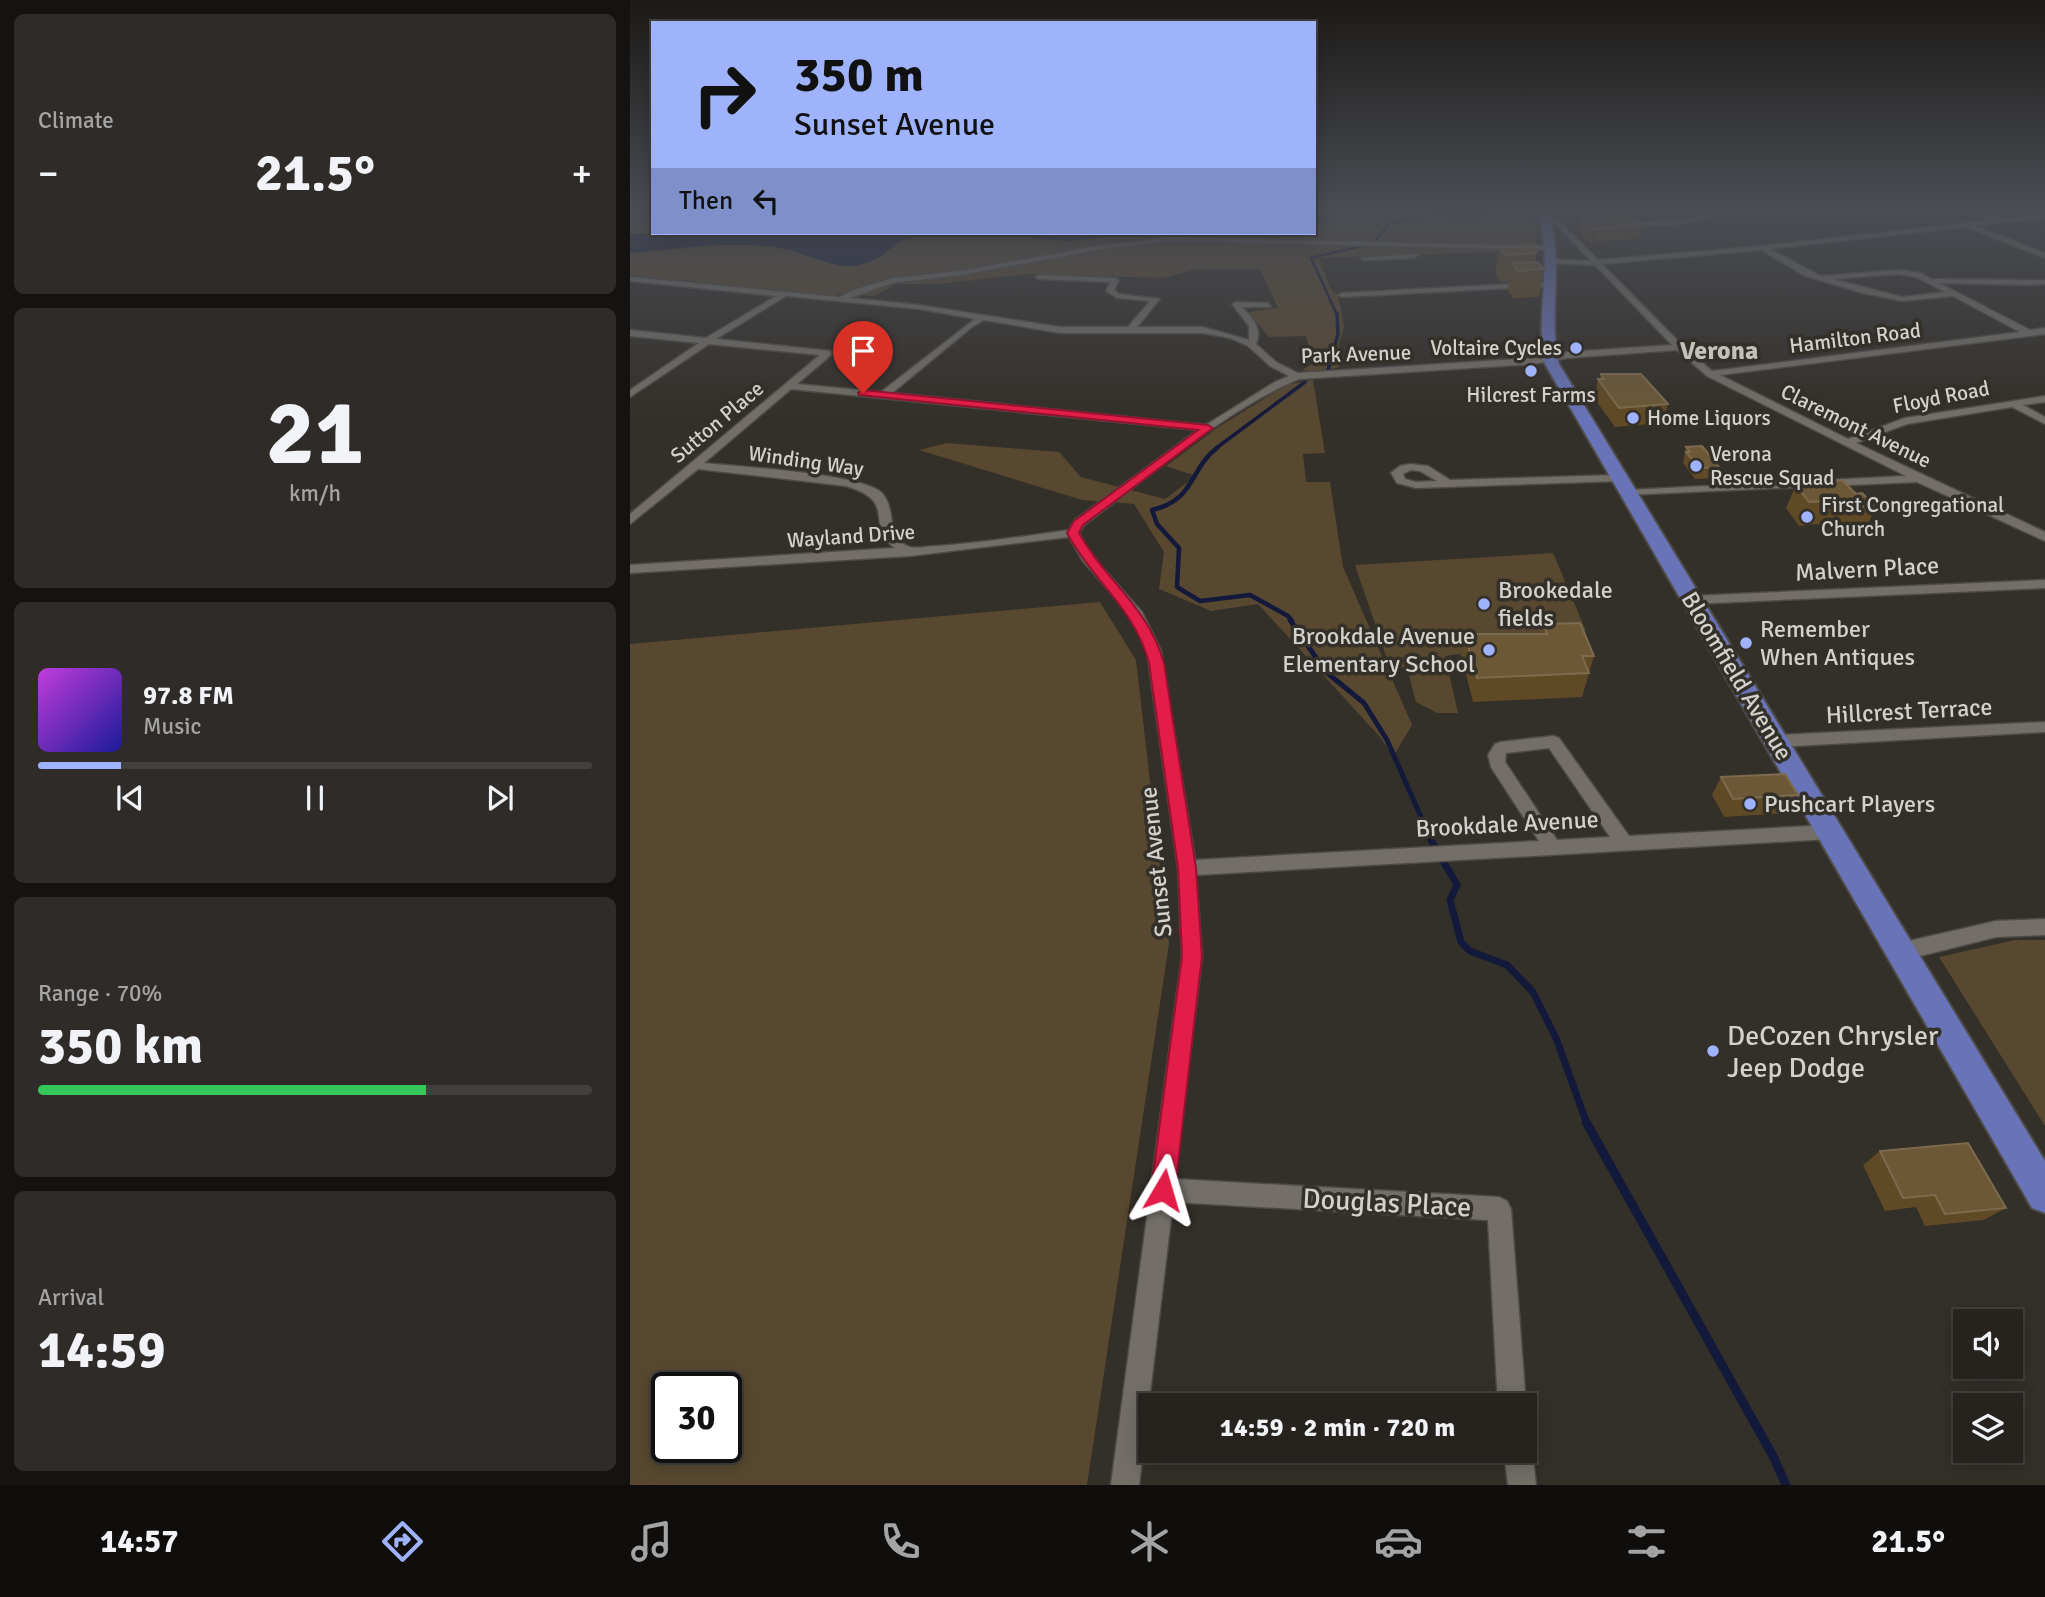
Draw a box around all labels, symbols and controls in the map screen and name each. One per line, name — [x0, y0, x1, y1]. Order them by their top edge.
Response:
text: 350 m — [794, 45, 924, 105]
icon: right — [679, 49, 770, 140]
text: Sunset Avenue — [794, 105, 995, 144]
text: Climate — [38, 106, 114, 135]
text: 21.5° — [255, 141, 375, 205]
text: − — [38, 150, 59, 197]
text: + — [571, 150, 592, 197]
icon: left — [747, 182, 785, 220]
text: Then — [679, 185, 733, 217]
street label: Hamilton Road — [1788, 317, 1922, 359]
pin — [833, 321, 893, 393]
icon: arrive — [844, 332, 882, 370]
place label: Voltaire Cycles — [1430, 335, 1562, 361]
district label: Verona — [1680, 335, 1758, 367]
street label: Park Avenue — [1300, 339, 1412, 369]
marker: Voltaire Cycles — [1568, 340, 1584, 356]
marker: Hilcrest Farms — [1523, 363, 1539, 379]
street label: Floyd Road — [1890, 375, 1992, 419]
street label: Sutton Place — [665, 376, 769, 468]
text: 21 — [266, 377, 364, 490]
street label: Claremont Avenue — [1777, 378, 1935, 474]
place label: Hilcrest Farms — [1466, 382, 1596, 408]
place label: Home Liquors — [1647, 405, 1771, 431]
marker: Home Liquors — [1625, 410, 1641, 426]
street label: Winding Way — [747, 440, 866, 482]
place label: Verona Rescue Squad — [1710, 441, 1834, 491]
marker: Verona Rescue Squad — [1688, 458, 1704, 474]
text: km/h — [289, 479, 341, 508]
place label: First Congregational Church — [1821, 492, 2004, 542]
marker: First Congregational Church — [1799, 509, 1815, 525]
street label: Wayland Drive — [786, 519, 916, 553]
street label: Malvern Place — [1794, 550, 1940, 588]
place label: Brookedale fields — [1498, 575, 1613, 633]
street label: Bloomfield Avenue — [1675, 586, 1799, 766]
marker: Brookedale fields — [1476, 596, 1492, 612]
place label: Remember When Antiques — [1760, 614, 1915, 672]
place label: Brookdale Avenue Elementary School — [1282, 621, 1475, 679]
marker: Remember When Antiques — [1738, 635, 1754, 651]
marker: Brookdale Avenue Elementary School — [1481, 642, 1497, 658]
text: 97.8 FM — [143, 680, 234, 712]
street label: Hillcrest Terrace — [1825, 692, 1993, 730]
text: Music — [143, 712, 201, 741]
icon: previous — [111, 779, 149, 817]
icon: pause — [296, 779, 334, 817]
icon: next — [481, 779, 519, 817]
street label: Sunset Avenue — [1133, 785, 1179, 939]
place label: Pushcart Players — [1764, 789, 1935, 819]
marker: Pushcart Players — [1742, 796, 1758, 812]
street label: Brookdale Avenue — [1415, 804, 1599, 844]
text: Range · 70% — [38, 979, 162, 1008]
text: 350 km — [38, 1014, 203, 1078]
place label: DeCozen Chrysler Jeep Dodge — [1727, 1019, 1939, 1085]
marker: DeCozen Chrysler Jeep Dodge — [1705, 1043, 1721, 1059]
position arrow — [1126, 1153, 1200, 1227]
street label: Douglas Place — [1302, 1182, 1472, 1224]
text: Arrival — [38, 1283, 104, 1312]
map controls — [1953, 1309, 2023, 1463]
button: sound — [1953, 1309, 2023, 1379]
text: 14:59 — [38, 1318, 166, 1382]
speed limit sign: 30 — [651, 1372, 742, 1463]
button: layers — [1953, 1393, 2023, 1463]
text: 14:59 · 2 min · 720 m — [1220, 1412, 1455, 1444]
icon: directions — [378, 1517, 427, 1566]
icon: music — [627, 1517, 676, 1566]
icon: phone — [876, 1517, 925, 1566]
icon: climate — [1125, 1517, 1174, 1566]
icon: car — [1374, 1517, 1423, 1566]
icon: filters — [1622, 1517, 1671, 1566]
text: 14:57 — [100, 1522, 178, 1561]
text: 21.5° — [1871, 1522, 1945, 1561]

